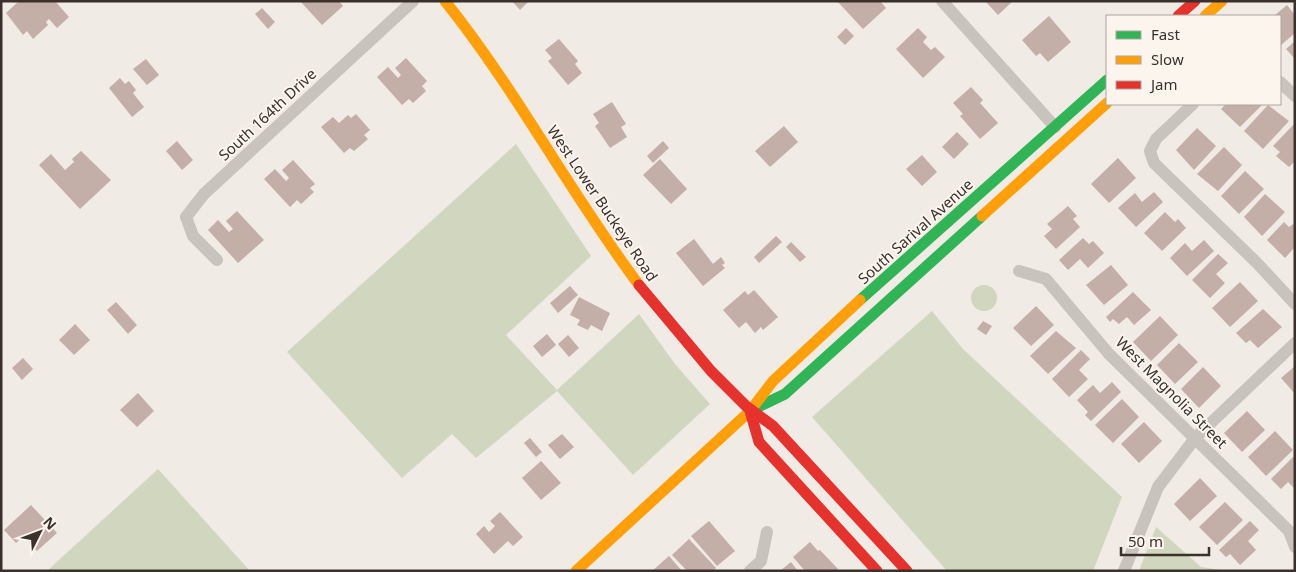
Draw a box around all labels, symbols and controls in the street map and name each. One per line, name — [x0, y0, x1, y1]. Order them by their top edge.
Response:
legend — [1106, 15, 1281, 105]
text: Fast — [1151, 24, 1180, 44]
text: Slow — [1151, 49, 1184, 69]
street label: South 164th Drive — [214, 64, 320, 164]
text: Jam — [1149, 74, 1178, 94]
street label: West Lower Buckeye Road — [543, 121, 663, 285]
street label: South Sarival Avenue — [853, 174, 977, 288]
street label: West Magnolia Street — [1112, 332, 1233, 453]
north arrow — [15, 507, 65, 557]
text: N — [39, 512, 61, 534]
scale bar — [1121, 524, 1208, 556]
text: 50 m — [1128, 531, 1163, 551]

